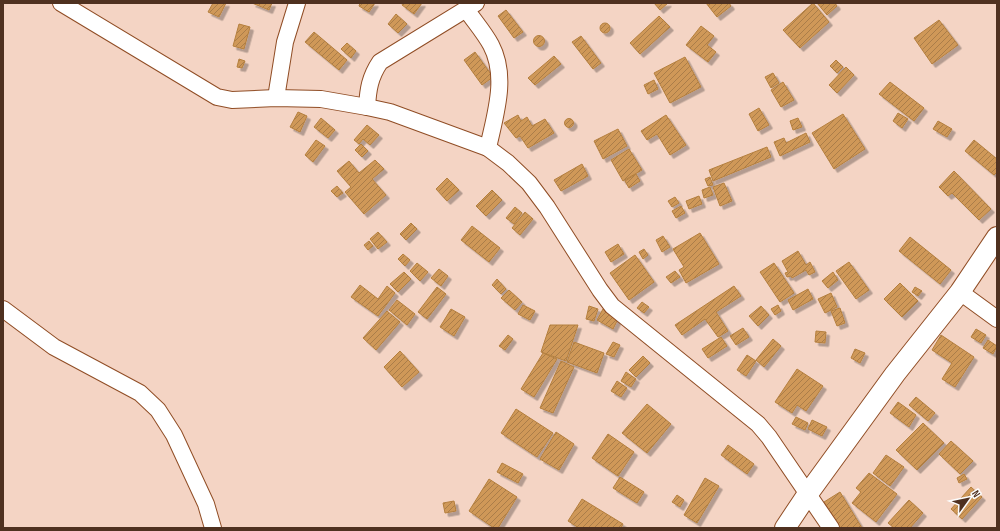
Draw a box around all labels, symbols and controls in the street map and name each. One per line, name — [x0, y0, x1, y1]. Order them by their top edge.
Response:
north arrow — [948, 479, 988, 519]
text: N — [969, 488, 983, 500]

